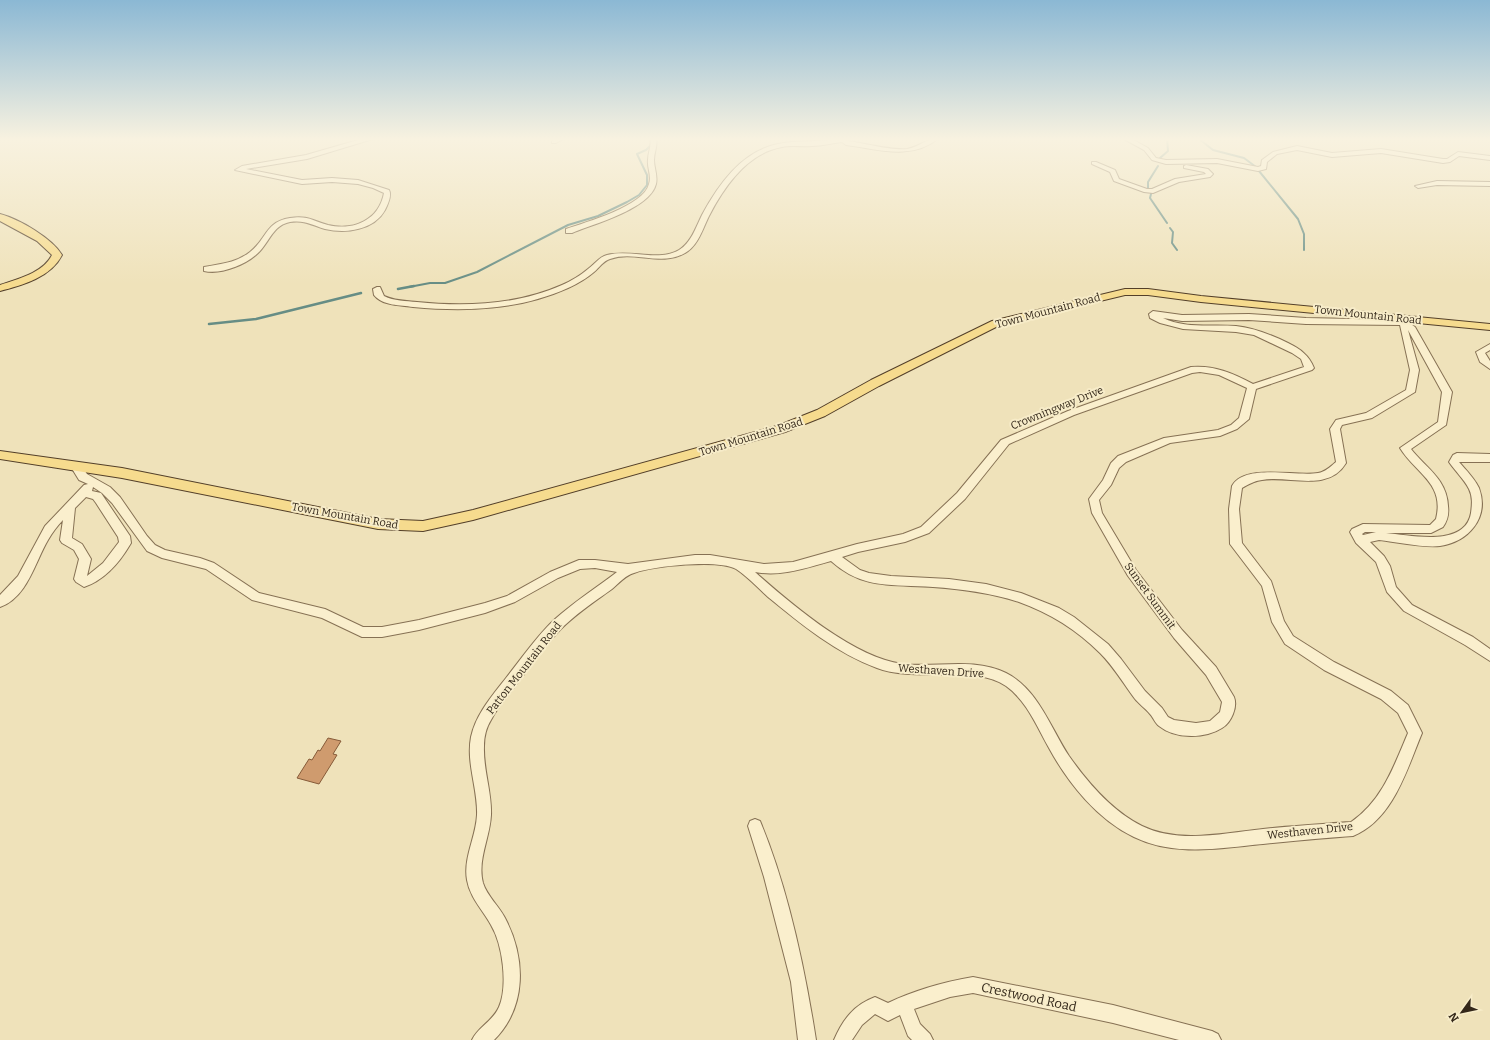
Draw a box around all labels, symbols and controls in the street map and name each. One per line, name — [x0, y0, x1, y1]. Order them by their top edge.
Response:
street label: Town Mountain Road — [994, 291, 1102, 331]
street label: Town Mountain Road — [1314, 303, 1423, 327]
street label: Crowningway Drive — [1009, 383, 1105, 433]
street label: Town Mountain Road — [698, 415, 805, 459]
street label: Town Mountain Road — [291, 500, 400, 532]
street label: Sunset Summit — [1121, 560, 1179, 632]
street label: Patton Mountain Road — [484, 619, 564, 717]
street label: Westhaven Drive — [898, 662, 984, 680]
street label: Westhaven Drive — [1267, 820, 1353, 842]
street label: Crestwood Road — [980, 980, 1078, 1015]
north arrow — [1442, 992, 1482, 1032]
text: N — [1446, 1010, 1462, 1024]

